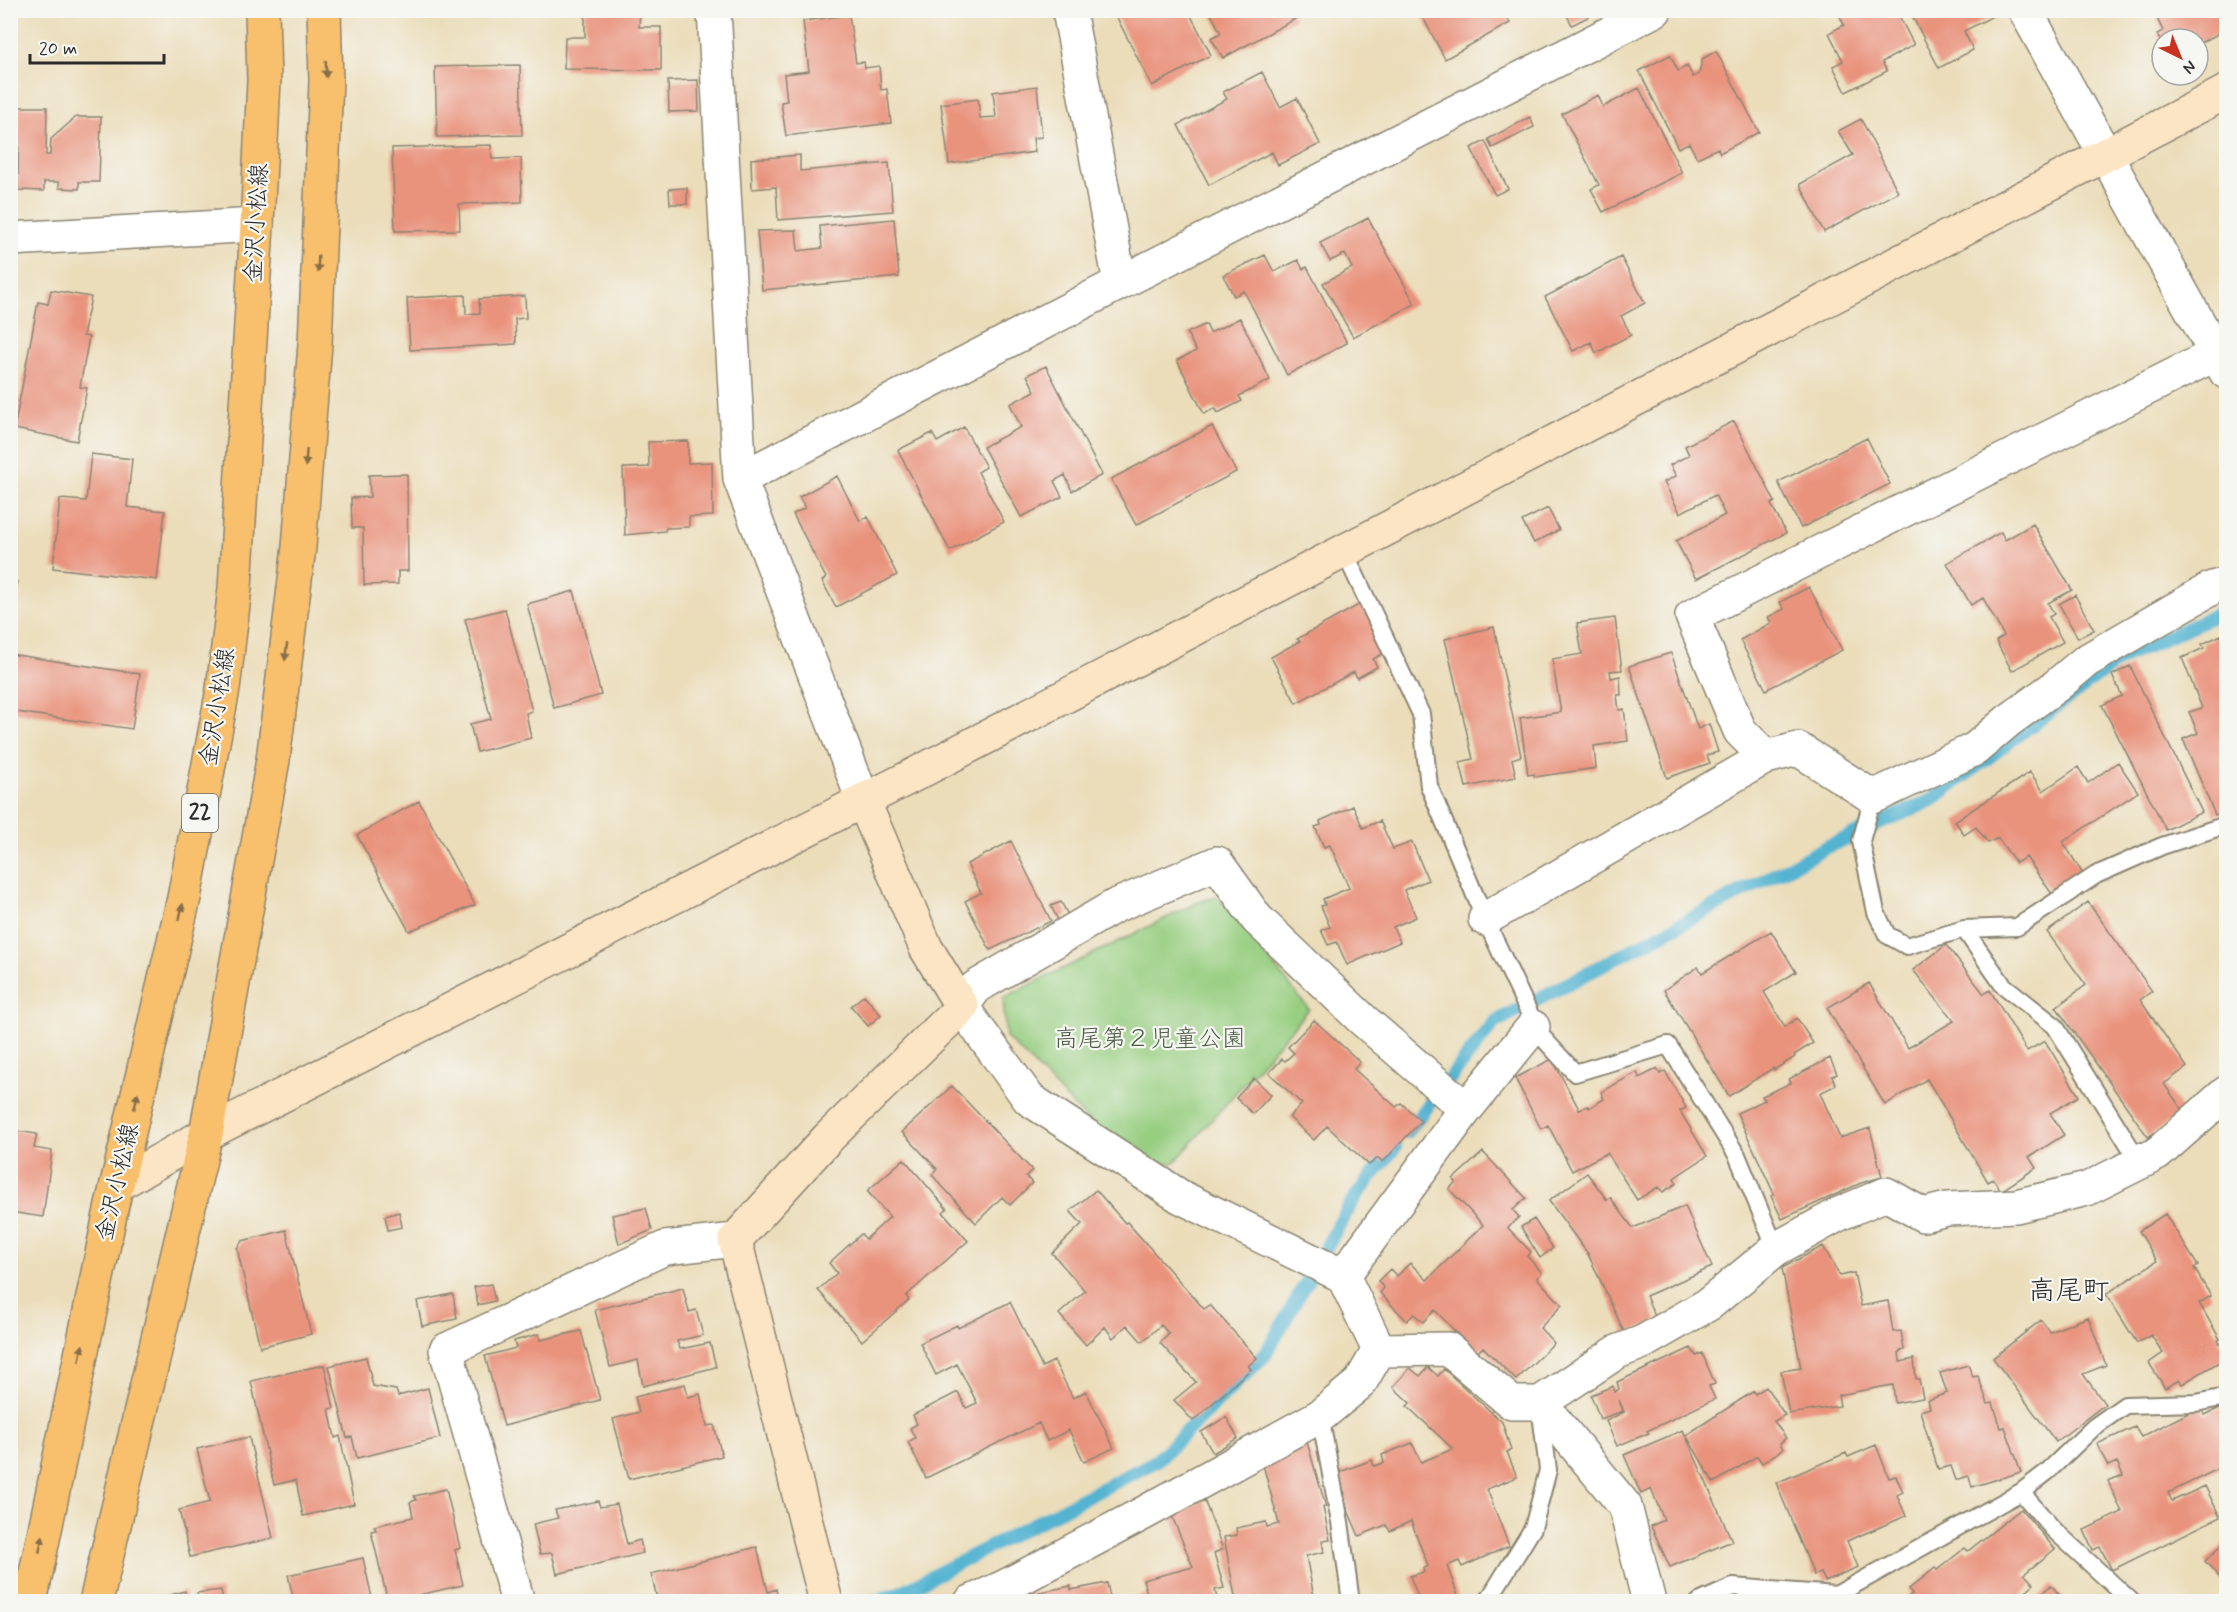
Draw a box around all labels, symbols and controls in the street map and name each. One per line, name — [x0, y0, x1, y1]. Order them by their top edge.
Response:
scale bar — [30, 27, 164, 65]
north arrow — [2150, 27, 2210, 87]
text: 20 m — [39, 37, 77, 61]
text: N — [2178, 56, 2200, 78]
one-way arrow — [321, 59, 330, 78]
street label: 金沢小松線 — [238, 162, 276, 284]
one-way arrow — [314, 254, 323, 273]
one-way arrow — [301, 449, 311, 468]
one-way arrow — [282, 643, 291, 662]
street label: 金沢小松線 — [193, 645, 243, 769]
road number: 22 — [182, 794, 218, 832]
one-way arrow — [177, 902, 187, 921]
park label: 高尾第２児童公園 — [1054, 1024, 1246, 1055]
one-way arrow — [132, 1092, 142, 1111]
street label: 金沢小松線 — [89, 1120, 147, 1244]
district label: 高尾町 — [2029, 1274, 2110, 1309]
one-way arrow — [77, 1344, 86, 1363]
one-way arrow — [37, 1535, 47, 1553]

